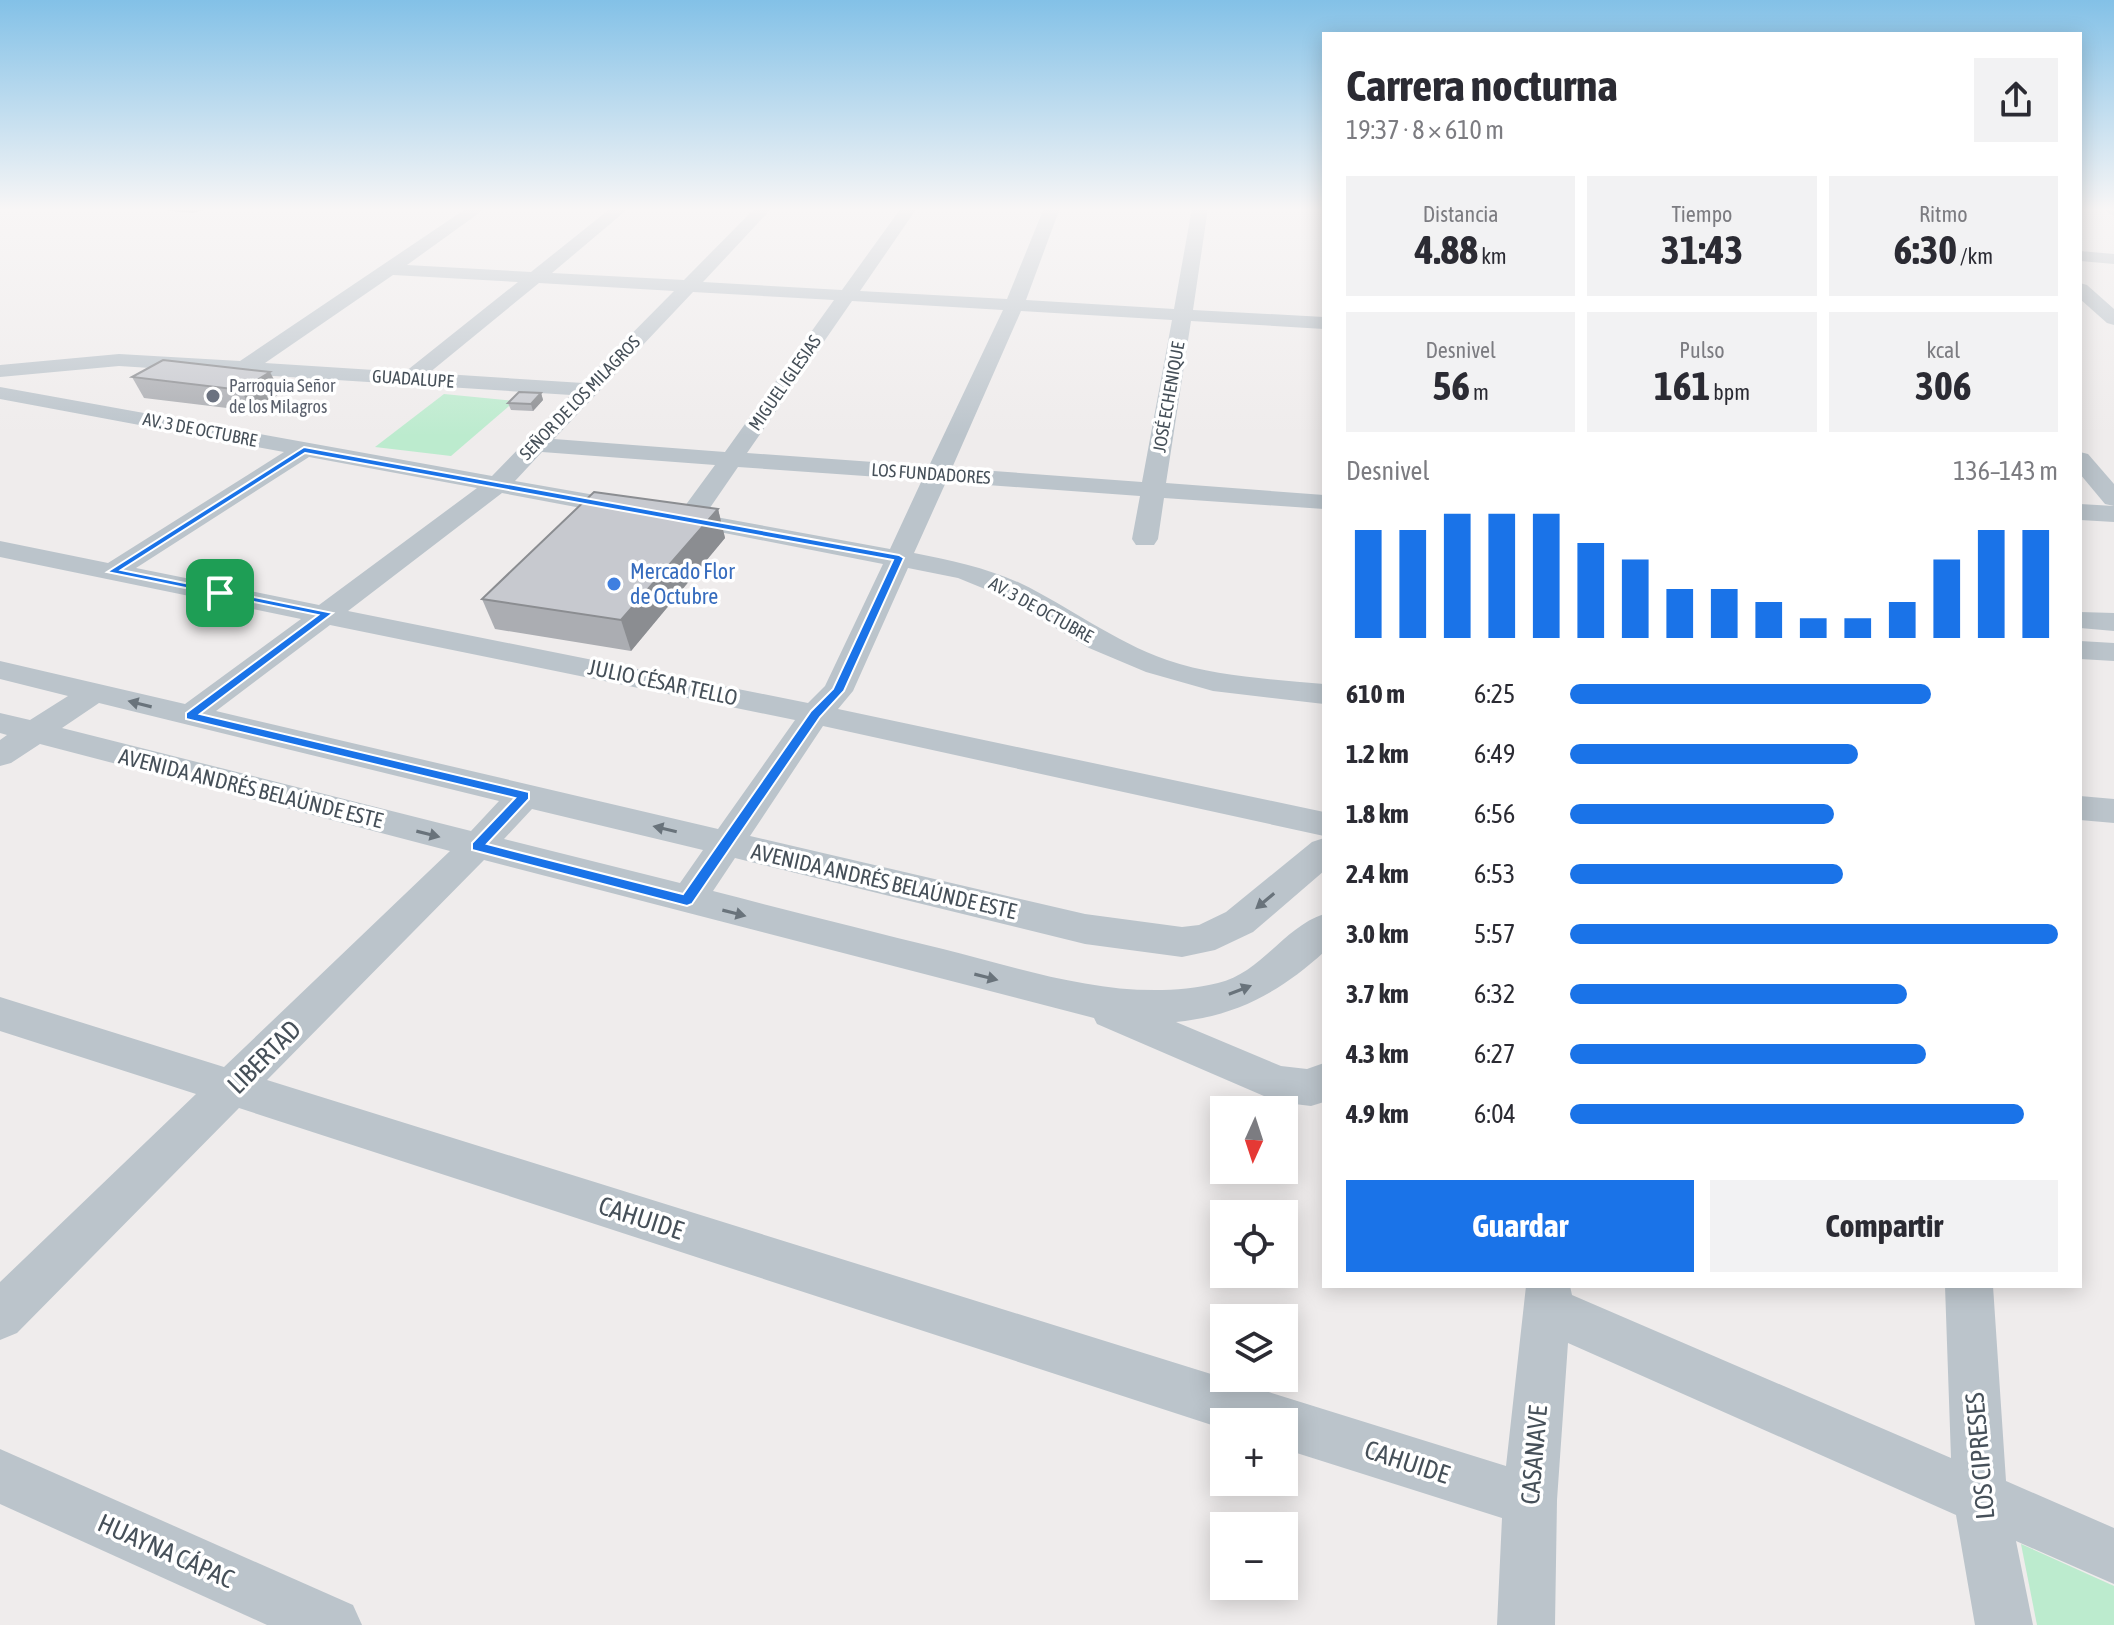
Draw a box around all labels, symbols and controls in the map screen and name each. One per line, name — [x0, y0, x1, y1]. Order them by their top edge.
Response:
button: share — [1974, 58, 2058, 142]
text: Carrera nocturna — [1346, 60, 1618, 110]
text: 19:37 · 8 × 610 m — [1346, 115, 1504, 145]
text: Distancia — [1423, 201, 1499, 227]
text: Tiempo — [1672, 201, 1732, 227]
text: Ritmo — [1919, 201, 1968, 227]
text: 4.88 — [1415, 227, 1478, 272]
text: 31:43 — [1661, 227, 1743, 272]
text: 6:30 — [1894, 227, 1957, 272]
text: km — [1478, 243, 1507, 269]
text: /km — [1957, 243, 1993, 269]
street label: SEÑOR DE LOS MILAGROS — [515, 331, 644, 464]
street label: MIGUEL IGLESIAS — [744, 331, 825, 434]
text: Desnivel — [1425, 337, 1496, 363]
text: Pulso — [1679, 337, 1725, 363]
text: kcal — [1927, 337, 1960, 363]
street label: JOSÉ ECHENIQUE — [1148, 340, 1189, 454]
text: 56 — [1432, 363, 1470, 408]
text: 161 — [1654, 363, 1710, 408]
text: 306 — [1915, 363, 1972, 408]
street label: GUADALUPE — [371, 365, 455, 392]
place label: Parroquia Señor de los Milagros — [229, 375, 336, 417]
text: m — [1470, 379, 1489, 405]
text: bpm — [1710, 379, 1750, 405]
marker: Parroquia Señor de los Milagros — [204, 387, 222, 405]
street label: AV. 3 DE OCTUBRE — [141, 408, 259, 451]
text: Desnivel — [1346, 456, 1429, 486]
text: 136–143 m — [1953, 456, 2058, 486]
street label: LOS FUNDADORES — [871, 459, 992, 488]
place label: Mercado Flor de Octubre — [630, 558, 735, 609]
pin — [186, 559, 254, 627]
icon: arrive — [198, 571, 242, 615]
street label: AV. 3 DE OCTUBRE — [986, 572, 1097, 647]
marker: Mercado Flor de Octubre — [605, 575, 623, 593]
street label: JULIO CÉSAR TELLO — [586, 654, 740, 710]
text: 610 m — [1346, 679, 1405, 709]
text: 6:25 — [1474, 679, 1515, 709]
one-way arrow — [127, 697, 152, 710]
text: 1.2 km — [1346, 739, 1409, 769]
text: 6:49 — [1474, 739, 1515, 769]
street label: AVENIDA ANDRÉS BELAÚNDE ESTE — [116, 743, 386, 834]
text: 1.8 km — [1346, 799, 1409, 829]
text: 6:56 — [1474, 799, 1515, 829]
one-way arrow — [652, 822, 677, 835]
one-way arrow — [416, 828, 441, 840]
street label: AVENIDA ANDRÉS BELAÚNDE ESTE — [749, 838, 1020, 924]
text: 2.4 km — [1346, 859, 1409, 889]
text: 6:53 — [1474, 859, 1515, 889]
one-way arrow — [1255, 892, 1274, 910]
one-way arrow — [722, 907, 747, 919]
text: 3.0 km — [1346, 919, 1409, 949]
text: 5:57 — [1474, 919, 1515, 949]
one-way arrow — [973, 972, 998, 984]
text: 3.7 km — [1346, 979, 1409, 1009]
text: 6:32 — [1474, 979, 1515, 1009]
one-way arrow — [1228, 983, 1252, 996]
street label: LIBERTAD — [221, 1014, 307, 1100]
text: 4.3 km — [1346, 1039, 1409, 1069]
text: 6:27 — [1474, 1039, 1515, 1069]
north arrow — [1210, 1096, 1298, 1184]
map controls — [1210, 1096, 1298, 1600]
text: 4.9 km — [1346, 1099, 1409, 1129]
text: 6:04 — [1474, 1099, 1516, 1129]
button: Guardar — [1346, 1180, 1694, 1272]
button: Compartir — [1710, 1180, 2058, 1272]
street label: CAHUIDE — [595, 1190, 687, 1246]
button: locate — [1210, 1200, 1298, 1288]
button: layers — [1210, 1304, 1298, 1392]
street label: LOS CIPRESES — [1960, 1391, 2000, 1521]
street label: CASANAVE — [1515, 1404, 1553, 1506]
button: + — [1210, 1408, 1298, 1496]
street label: CAHUIDE — [1361, 1434, 1453, 1490]
street label: HUAYNA CÁPAC — [93, 1508, 239, 1594]
button: − — [1210, 1512, 1298, 1600]

